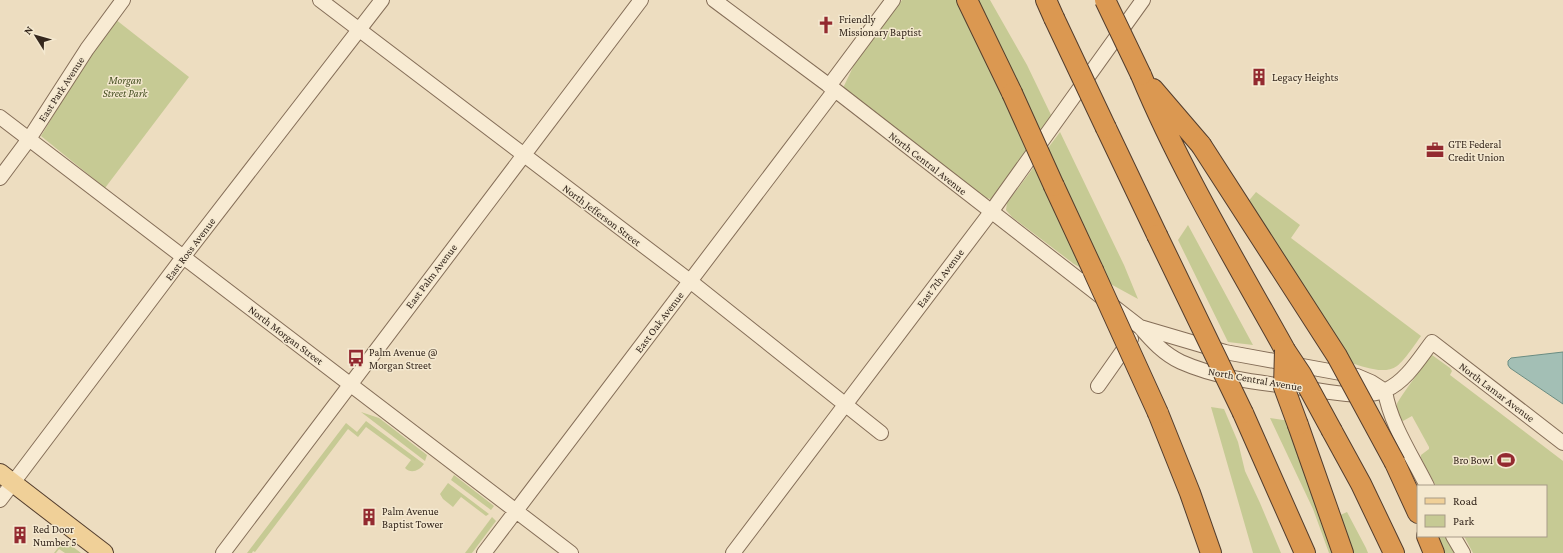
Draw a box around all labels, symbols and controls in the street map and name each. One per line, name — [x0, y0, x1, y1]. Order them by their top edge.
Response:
place label: Friendly Missionary Baptist — [839, 13, 922, 39]
church icon: Friendly Missionary Baptist — [816, 15, 836, 35]
north arrow — [16, 16, 56, 56]
text: N — [21, 23, 35, 37]
street label: East Park Avenue — [36, 54, 87, 124]
building icon: Legacy Heights — [1249, 67, 1269, 87]
place label: Legacy Heights — [1272, 71, 1338, 84]
park label: Morgan Street Park — [103, 74, 149, 99]
street label: North Central Avenue — [887, 129, 969, 197]
place label: GTE Federal Credit Union — [1448, 138, 1505, 163]
office icon: GTE Federal Credit Union — [1425, 140, 1445, 160]
street label: North Jefferson Street — [560, 182, 644, 249]
street label: East Ross Avenue — [162, 215, 218, 283]
street label: East Palm Avenue — [403, 241, 459, 311]
street label: East 7th Avenue — [914, 246, 966, 310]
street label: East Oak Avenue — [632, 289, 686, 355]
street label: North Morgan Street — [246, 303, 326, 368]
place label: Palm Avenue @ Morgan Street — [369, 346, 438, 372]
bus stop icon: Palm Avenue @ Morgan Street — [346, 348, 366, 368]
street label: North Lamar Avenue — [1457, 360, 1537, 424]
street label: North Central Avenue — [1207, 365, 1303, 393]
sports icon: Bro Bowl — [1496, 450, 1516, 470]
place label: Bro Bowl — [1453, 454, 1493, 466]
legend — [1417, 485, 1547, 537]
text: Road — [1453, 494, 1478, 508]
place label: Palm Avenue Baptist Tower — [382, 505, 443, 531]
building icon: Palm Avenue Baptist Tower — [359, 507, 379, 527]
text: Park — [1453, 514, 1475, 528]
place label: Red Door Number 5 — [33, 523, 77, 548]
building icon: Red Door Number 5 — [10, 525, 30, 545]

